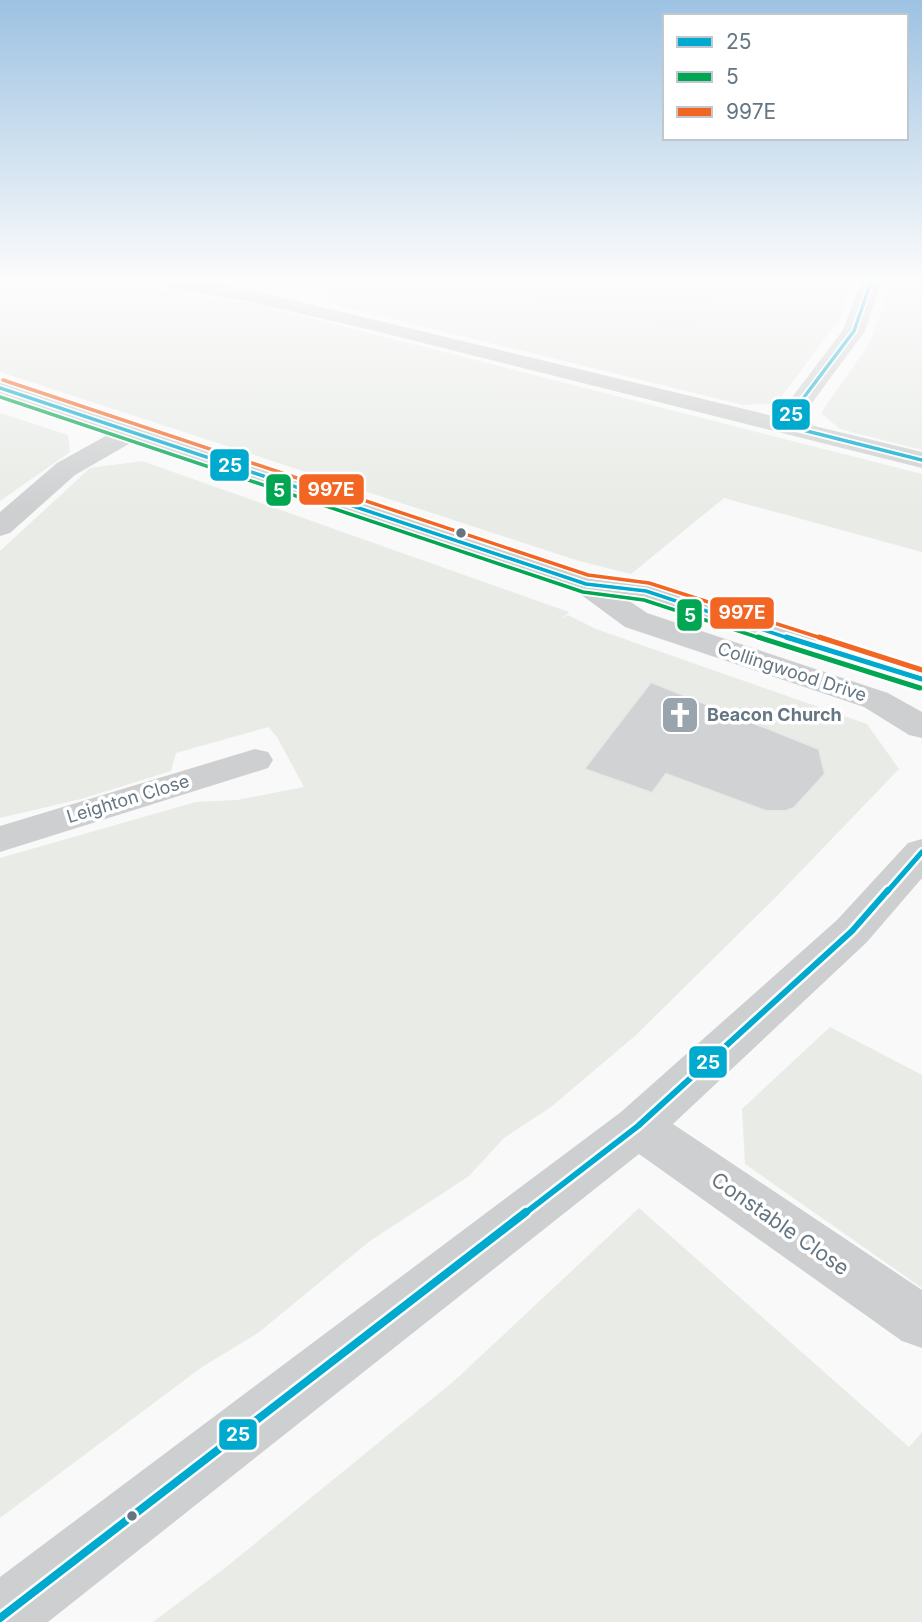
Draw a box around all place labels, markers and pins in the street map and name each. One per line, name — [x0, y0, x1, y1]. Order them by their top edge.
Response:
unlabelled marker — [454, 526, 468, 540]
church icon: Beacon Church — [659, 694, 701, 736]
place label: Beacon Church — [707, 704, 842, 725]
unlabelled marker — [125, 1509, 139, 1523]

